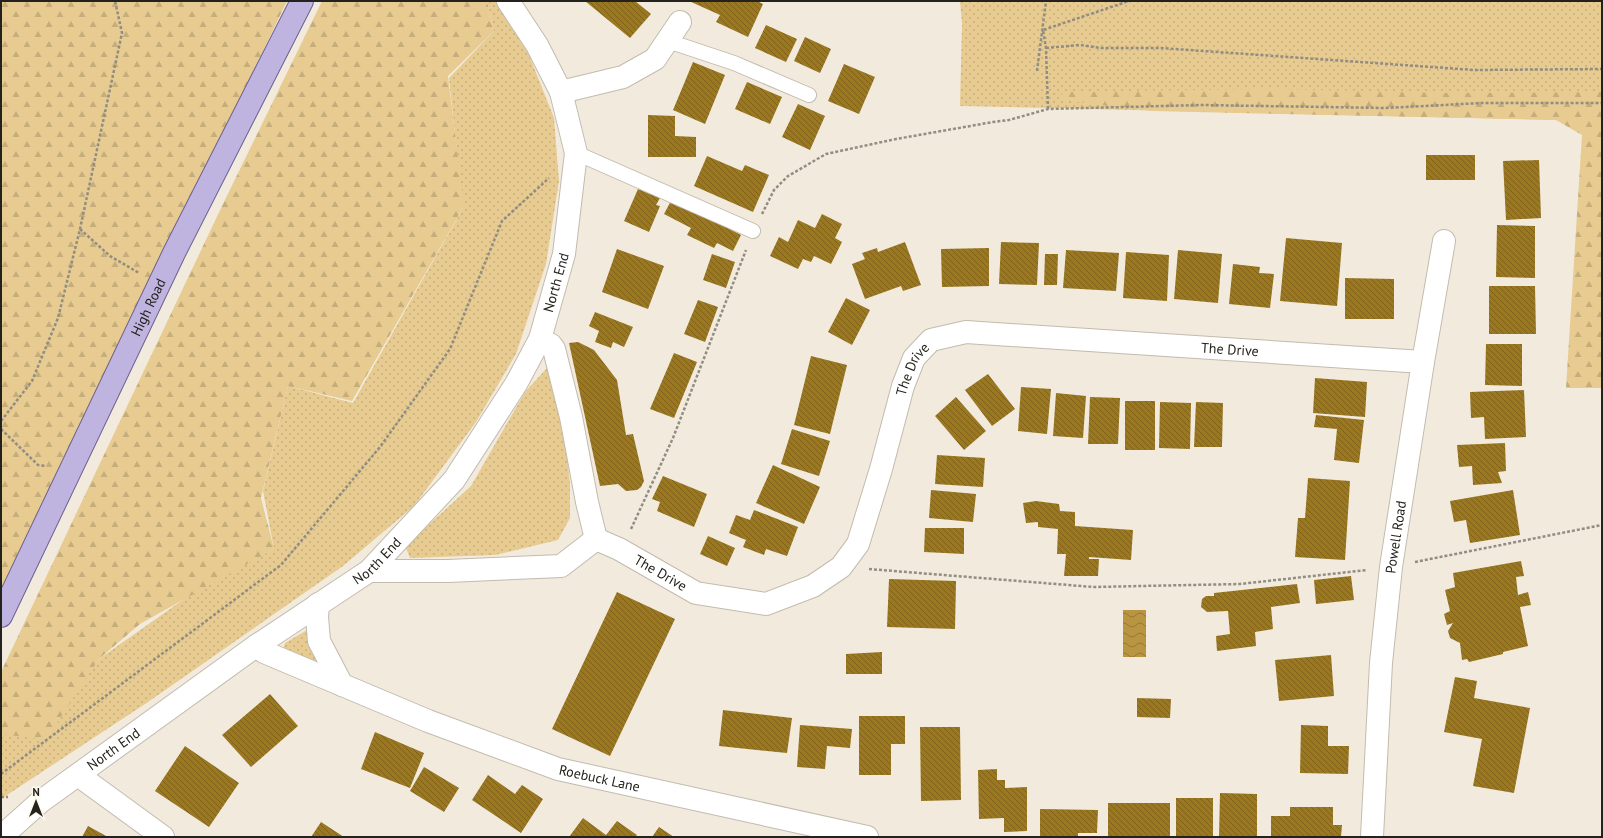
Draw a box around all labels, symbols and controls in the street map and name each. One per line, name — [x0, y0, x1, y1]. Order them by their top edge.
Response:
street label: North End — [539, 251, 573, 314]
street label: High Road — [127, 275, 170, 339]
street label: The Drive — [1201, 338, 1259, 360]
street label: The Drive — [892, 339, 933, 398]
street label: Powell Road — [1381, 499, 1410, 574]
street label: North End — [349, 533, 405, 588]
street label: The Drive — [631, 551, 690, 595]
street label: North End — [83, 724, 143, 774]
street label: Roebuck Lane — [557, 760, 642, 796]
north arrow — [16, 782, 56, 822]
text: N — [32, 785, 40, 799]

